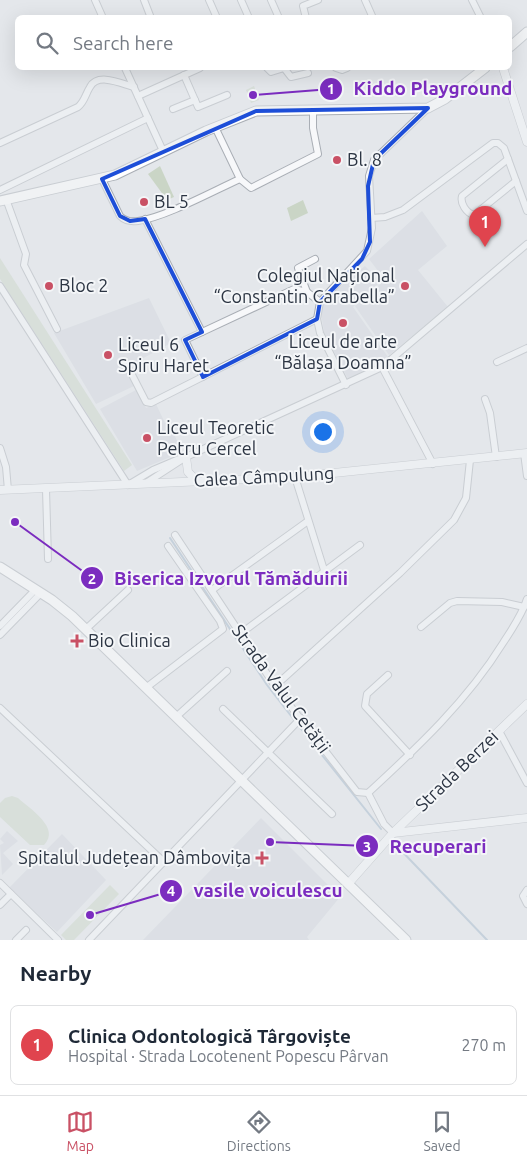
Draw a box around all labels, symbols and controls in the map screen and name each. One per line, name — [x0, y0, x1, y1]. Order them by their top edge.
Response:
search box — [15, 15, 512, 70]
icon: search — [33, 29, 61, 57]
text: Search here — [73, 32, 173, 54]
callout: Kiddo Playground — [318, 72, 522, 106]
text: Kiddo Playground — [354, 77, 512, 99]
text: 1 — [327, 80, 335, 97]
place label: Bl. 8 — [347, 149, 382, 169]
marker: Bl. 8 — [331, 154, 343, 166]
place label: BL 5 — [154, 191, 189, 211]
marker: BL 5 — [138, 196, 150, 208]
pin: 1 — [469, 206, 501, 247]
place label: Colegiul Național “Constantin Carabella” — [214, 265, 395, 306]
place label: Bloc 2 — [59, 275, 108, 295]
marker: Bloc 2 — [43, 280, 55, 292]
marker: Colegiul Național “Constantin Carabella” — [399, 280, 411, 292]
marker: Liceul de arte “Bălașa Doamna” — [337, 317, 349, 329]
place label: Liceul de arte “Bălașa Doamna” — [274, 331, 412, 372]
place label: Liceul 6 Spiru Haret — [118, 334, 209, 375]
marker: Liceul 6 Spiru Haret — [102, 349, 114, 361]
place label: Liceul Teoretic Petru Cercel — [157, 417, 274, 458]
your location — [310, 419, 336, 445]
marker: Liceul Teoretic Petru Cercel — [141, 432, 153, 444]
street label: Calea Câmpulung — [193, 462, 335, 490]
callout: Biserica Izvorul Tămăduirii — [79, 561, 358, 595]
text: Biserica Izvorul Tămăduirii — [114, 567, 348, 589]
text: 2 — [88, 570, 96, 587]
street label: Strada Valul Cetății — [229, 620, 335, 756]
place label: Bio Clinica — [88, 630, 171, 650]
marker: Bio Clinica — [70, 634, 84, 648]
street label: Strada Berzei — [411, 726, 502, 815]
callout: Recuperari — [354, 829, 496, 863]
text: Recuperari — [390, 835, 486, 857]
text: 3 — [363, 838, 371, 855]
place label: Spitalul Județean Dâmbovița — [18, 847, 251, 867]
marker: Spitalul Județean Dâmbovița — [255, 851, 269, 865]
callout: vasile voiculescu — [159, 874, 353, 908]
text: vasile voiculescu — [193, 879, 343, 901]
text: 4 — [167, 882, 175, 899]
text: Nearby — [20, 961, 91, 985]
text: Clinica Odontologică Târgoviște — [68, 1025, 351, 1047]
text: 1 — [32, 1036, 42, 1054]
text: 270 m — [461, 1036, 506, 1054]
text: Hospital · Strada Locotenent Popescu Pârvan — [68, 1047, 389, 1065]
tab: Map — [66, 1108, 94, 1154]
tab: Directions — [227, 1108, 291, 1154]
tab: Saved — [423, 1108, 461, 1154]

